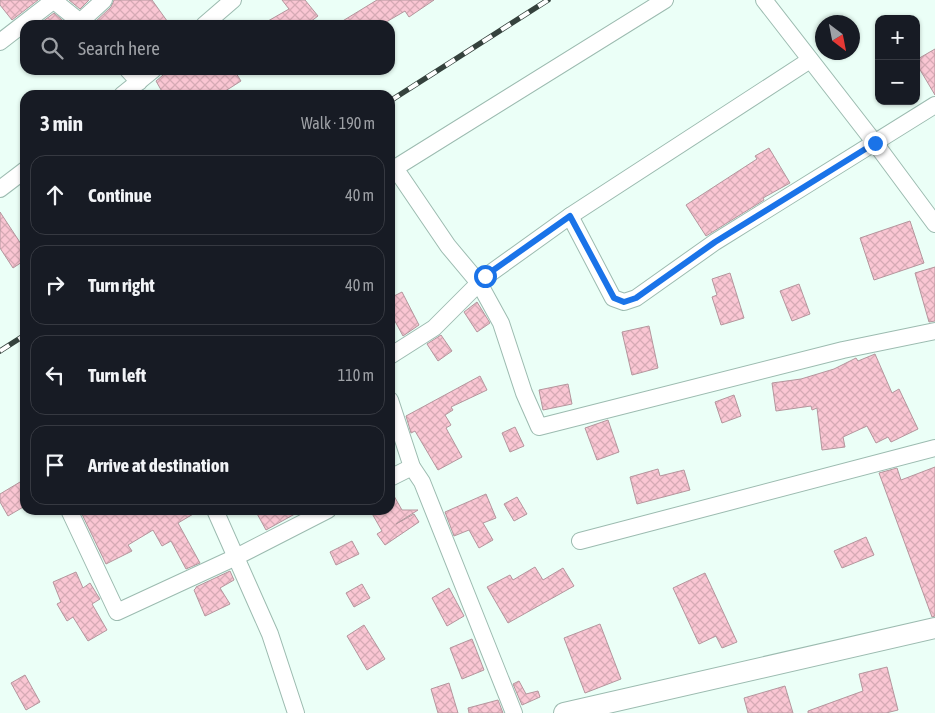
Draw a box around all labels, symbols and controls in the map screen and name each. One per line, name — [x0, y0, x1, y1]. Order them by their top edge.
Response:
north arrow — [815, 15, 860, 60]
map controls — [875, 15, 920, 105]
button: + — [875, 15, 920, 60]
search box — [20, 20, 395, 75]
icon: search — [38, 34, 66, 62]
text: Search here — [78, 37, 160, 59]
button: − — [875, 60, 920, 105]
text: 3 min — [40, 111, 83, 135]
text: Walk · 190 m — [301, 114, 375, 132]
route end — [864, 132, 887, 155]
icon: ahead — [41, 181, 69, 209]
text: Continue — [88, 184, 152, 206]
text: 40 m — [345, 186, 374, 204]
route start — [474, 265, 497, 288]
icon: right — [41, 271, 69, 299]
text: Turn right — [88, 274, 155, 296]
text: 40 m — [345, 276, 374, 294]
icon: left — [41, 361, 69, 389]
text: Turn left — [88, 364, 146, 386]
text: 110 m — [338, 366, 374, 384]
icon: arrive — [41, 451, 69, 479]
text: Arrive at destination — [88, 454, 229, 476]

